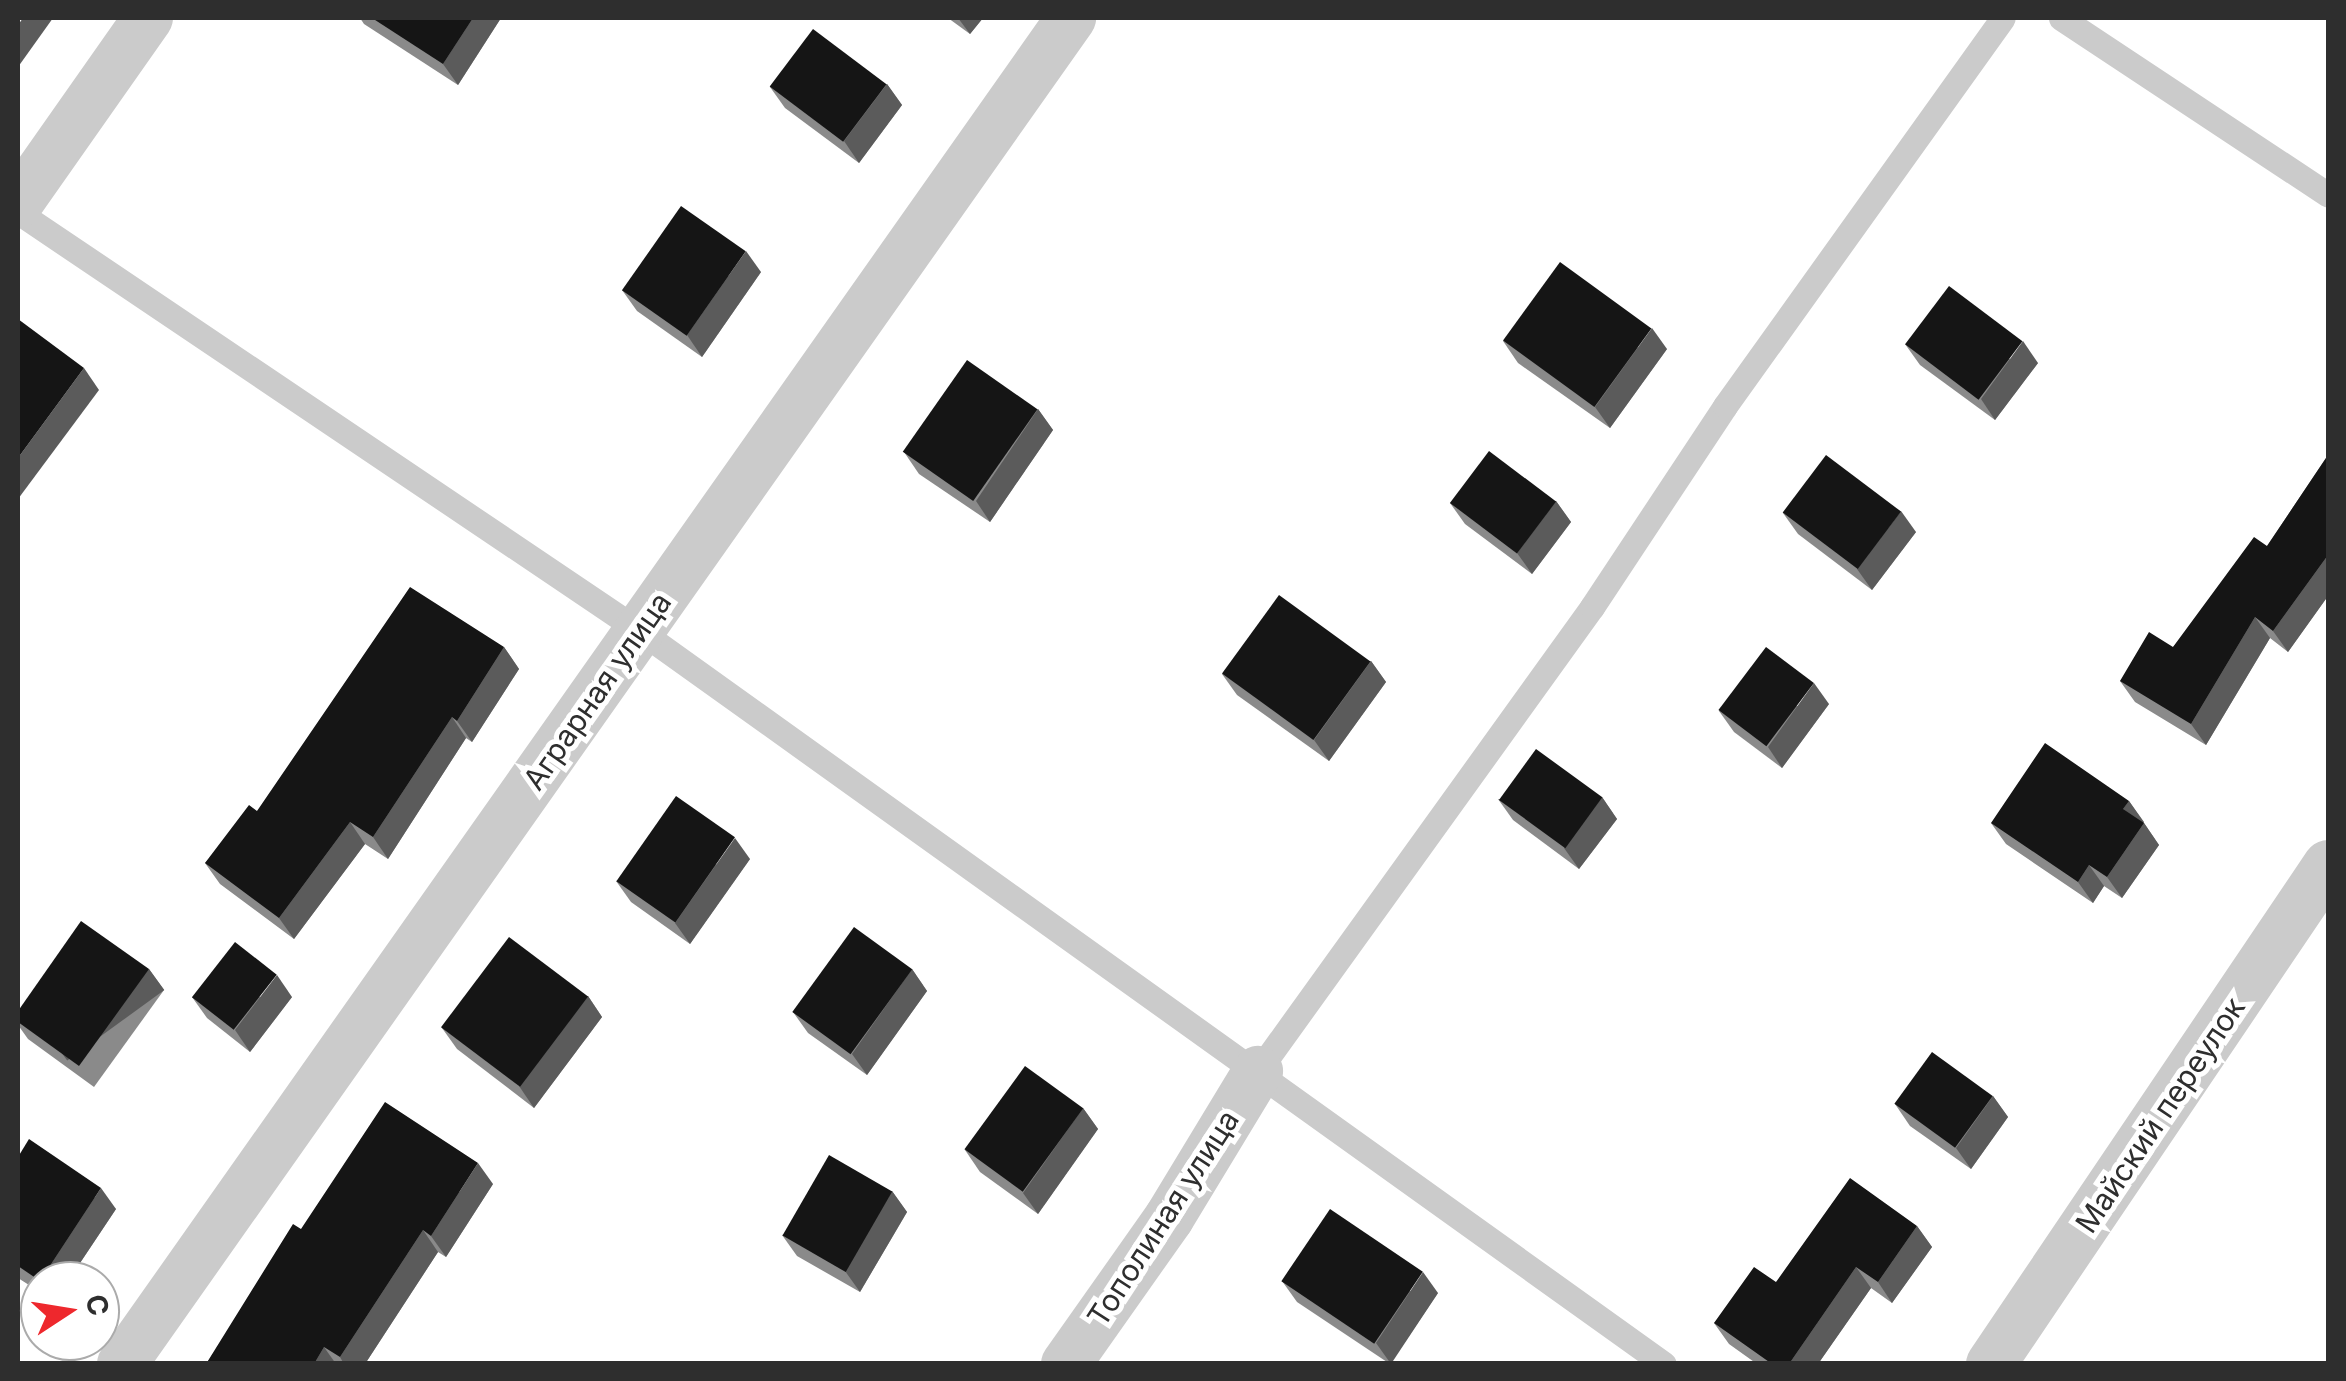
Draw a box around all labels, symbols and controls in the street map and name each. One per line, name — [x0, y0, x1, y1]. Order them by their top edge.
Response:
street label: Аграрная улица — [515, 585, 679, 797]
street label: Майский переулок — [2068, 990, 2252, 1240]
street label: Тополиная улица — [1080, 1103, 1246, 1333]
north arrow — [20, 1261, 120, 1361]
text: С — [79, 1292, 116, 1319]

